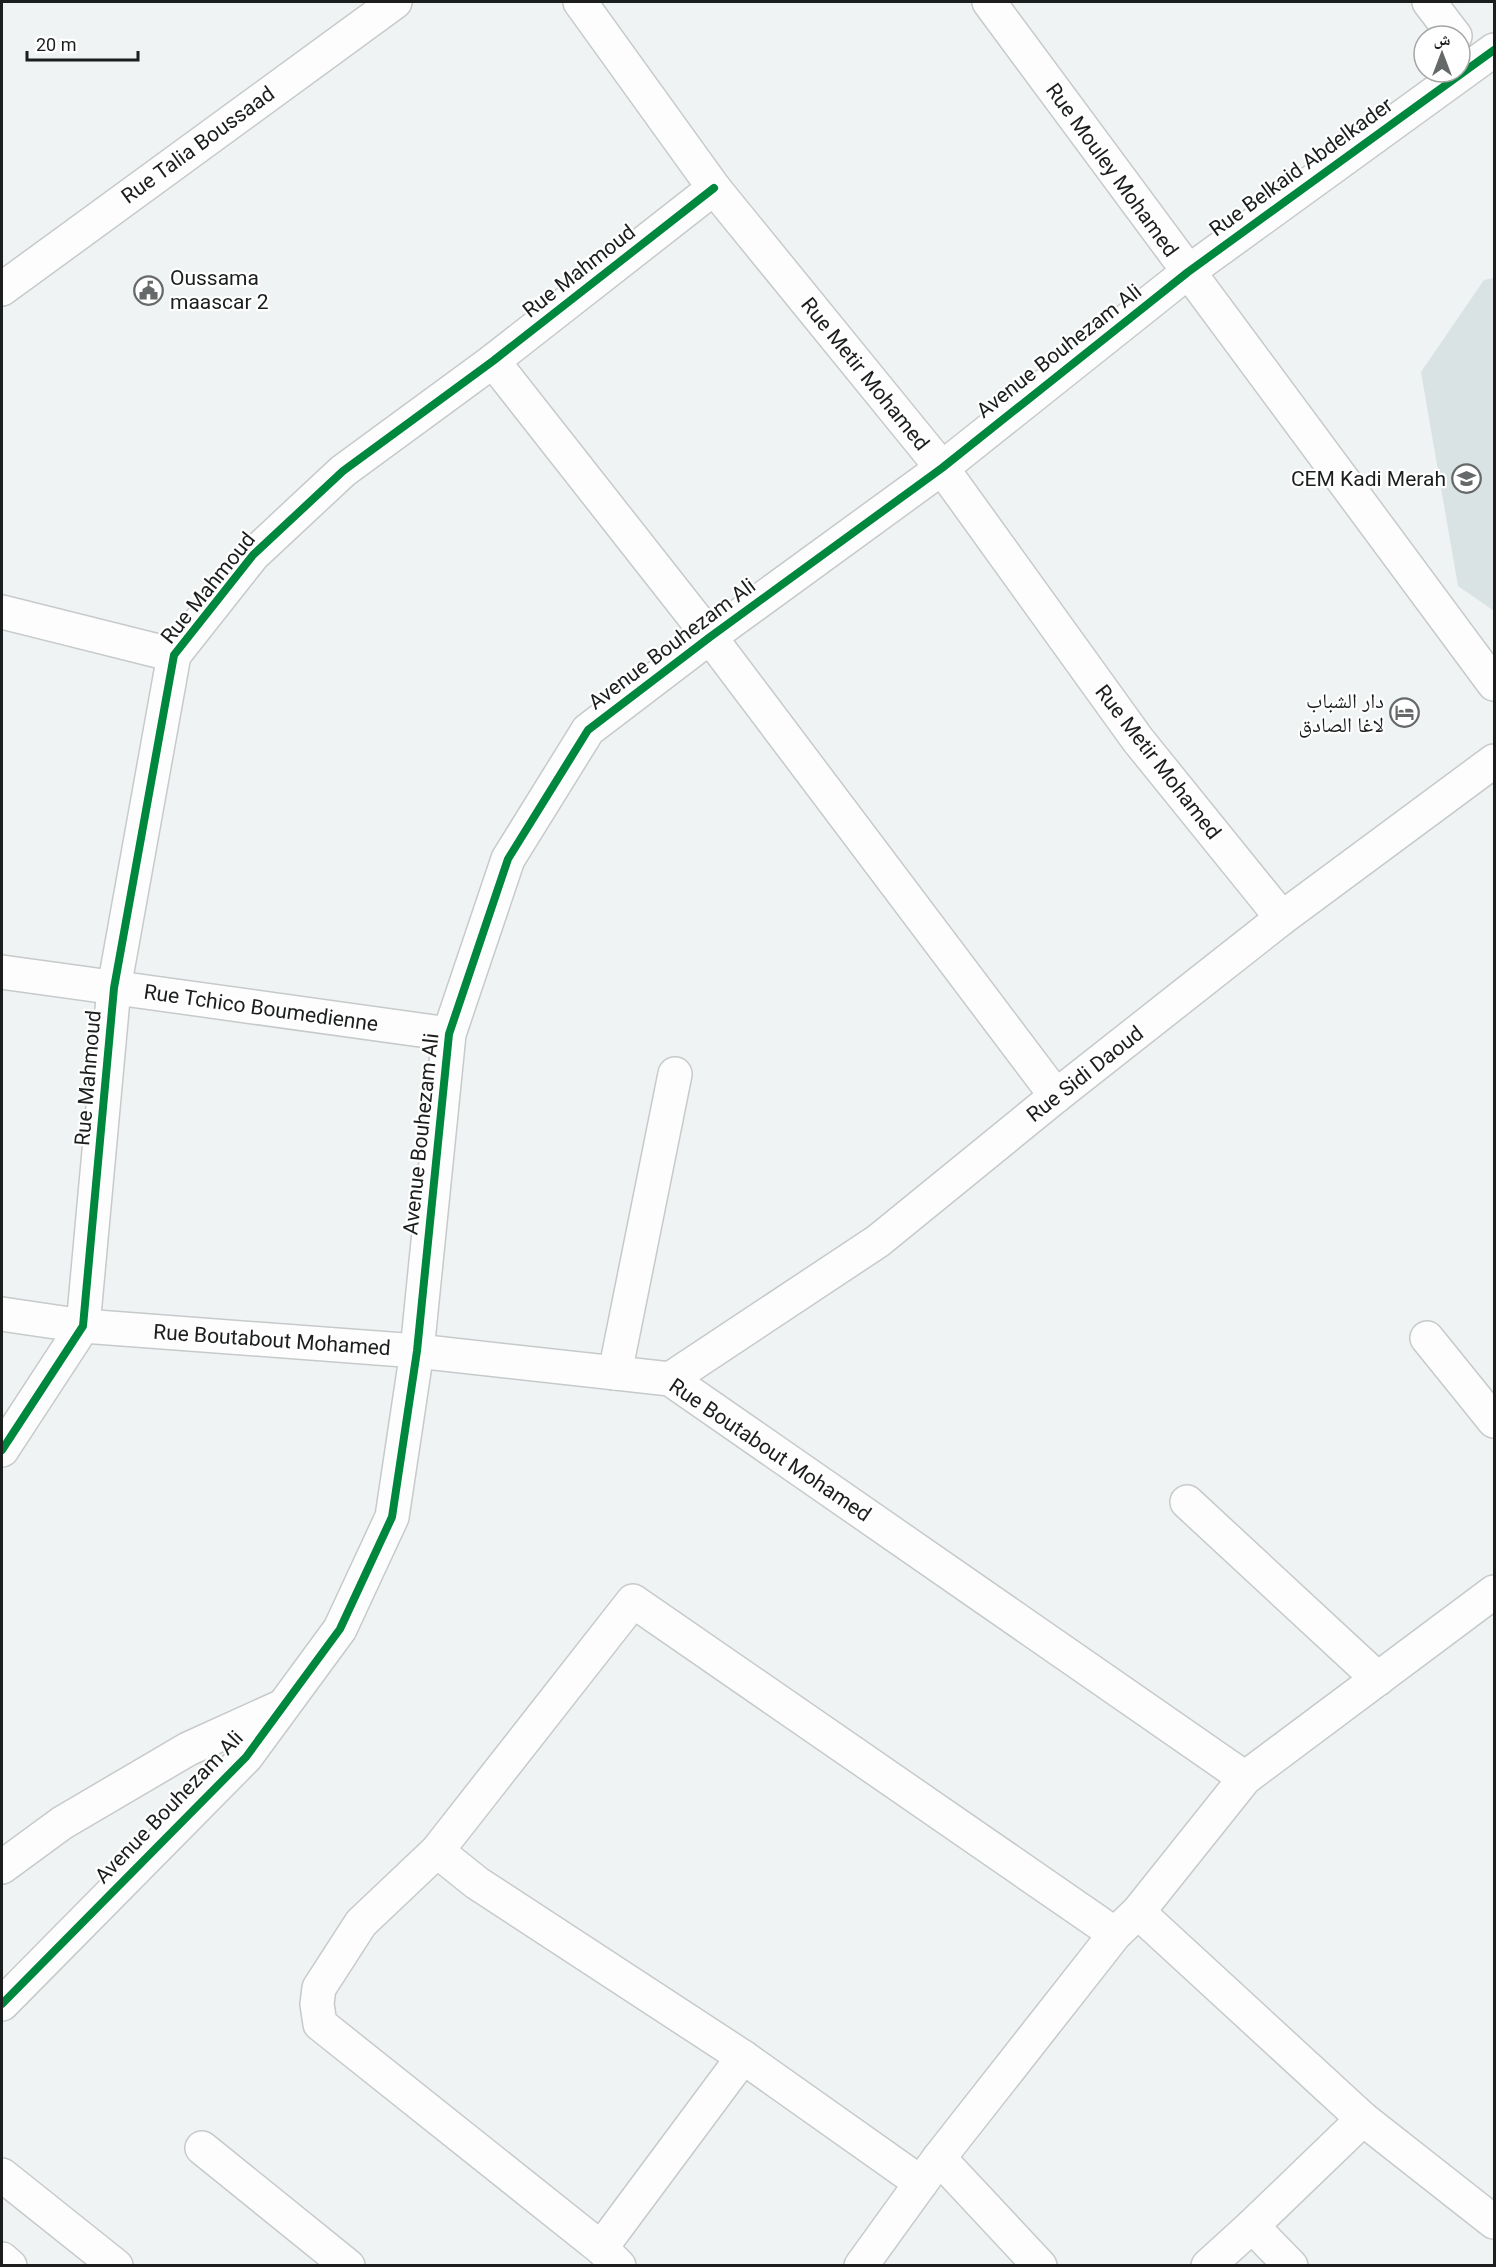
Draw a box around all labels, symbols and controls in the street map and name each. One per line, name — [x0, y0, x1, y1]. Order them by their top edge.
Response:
scale bar — [27, 24, 138, 62]
north arrow — [1412, 24, 1472, 84]
text: ش — [1434, 30, 1451, 49]
text: 20 m — [36, 34, 76, 55]
street label: Rue Mouley Mohamed — [1041, 79, 1183, 261]
street label: Rue Talia Boussaad — [117, 81, 279, 209]
street label: Rue Belkaid Abdelkader — [1205, 93, 1397, 241]
street label: Rue Mahmoud — [518, 220, 640, 322]
place label: Oussama maascar 2 — [170, 266, 269, 314]
public building icon: Oussama maascar 2 — [133, 274, 165, 306]
street label: Avenue Bouhezam Ali — [972, 279, 1146, 423]
street label: Rue Metir Mohamed — [796, 293, 934, 455]
school or university icon: CEM Kadi Merah — [1451, 463, 1483, 495]
place label: CEM Kadi Merah — [1291, 467, 1446, 491]
street label: Rue Mahmoud — [156, 528, 260, 648]
street label: Avenue Bouhezam Ali — [584, 573, 760, 715]
street label: Rue Metir Mohamed — [1090, 680, 1226, 844]
place label: دار الشباب لاغا الصادق — [1299, 689, 1384, 738]
hotel icon: دار الشباب لاغا الصادق — [1389, 697, 1421, 729]
street label: Rue Tchico Boumedienne — [142, 980, 380, 1036]
street label: Rue Mahmoud — [70, 1009, 106, 1147]
street label: Rue Sidi Daoud — [1022, 1021, 1148, 1127]
street label: Avenue Bouhezam Ali — [398, 1032, 444, 1236]
street label: Rue Boutabout Mohamed — [152, 1320, 392, 1360]
street label: Rue Boutabout Mohamed — [665, 1374, 875, 1526]
street label: Avenue Bouhezam Ali — [90, 1726, 248, 1888]

